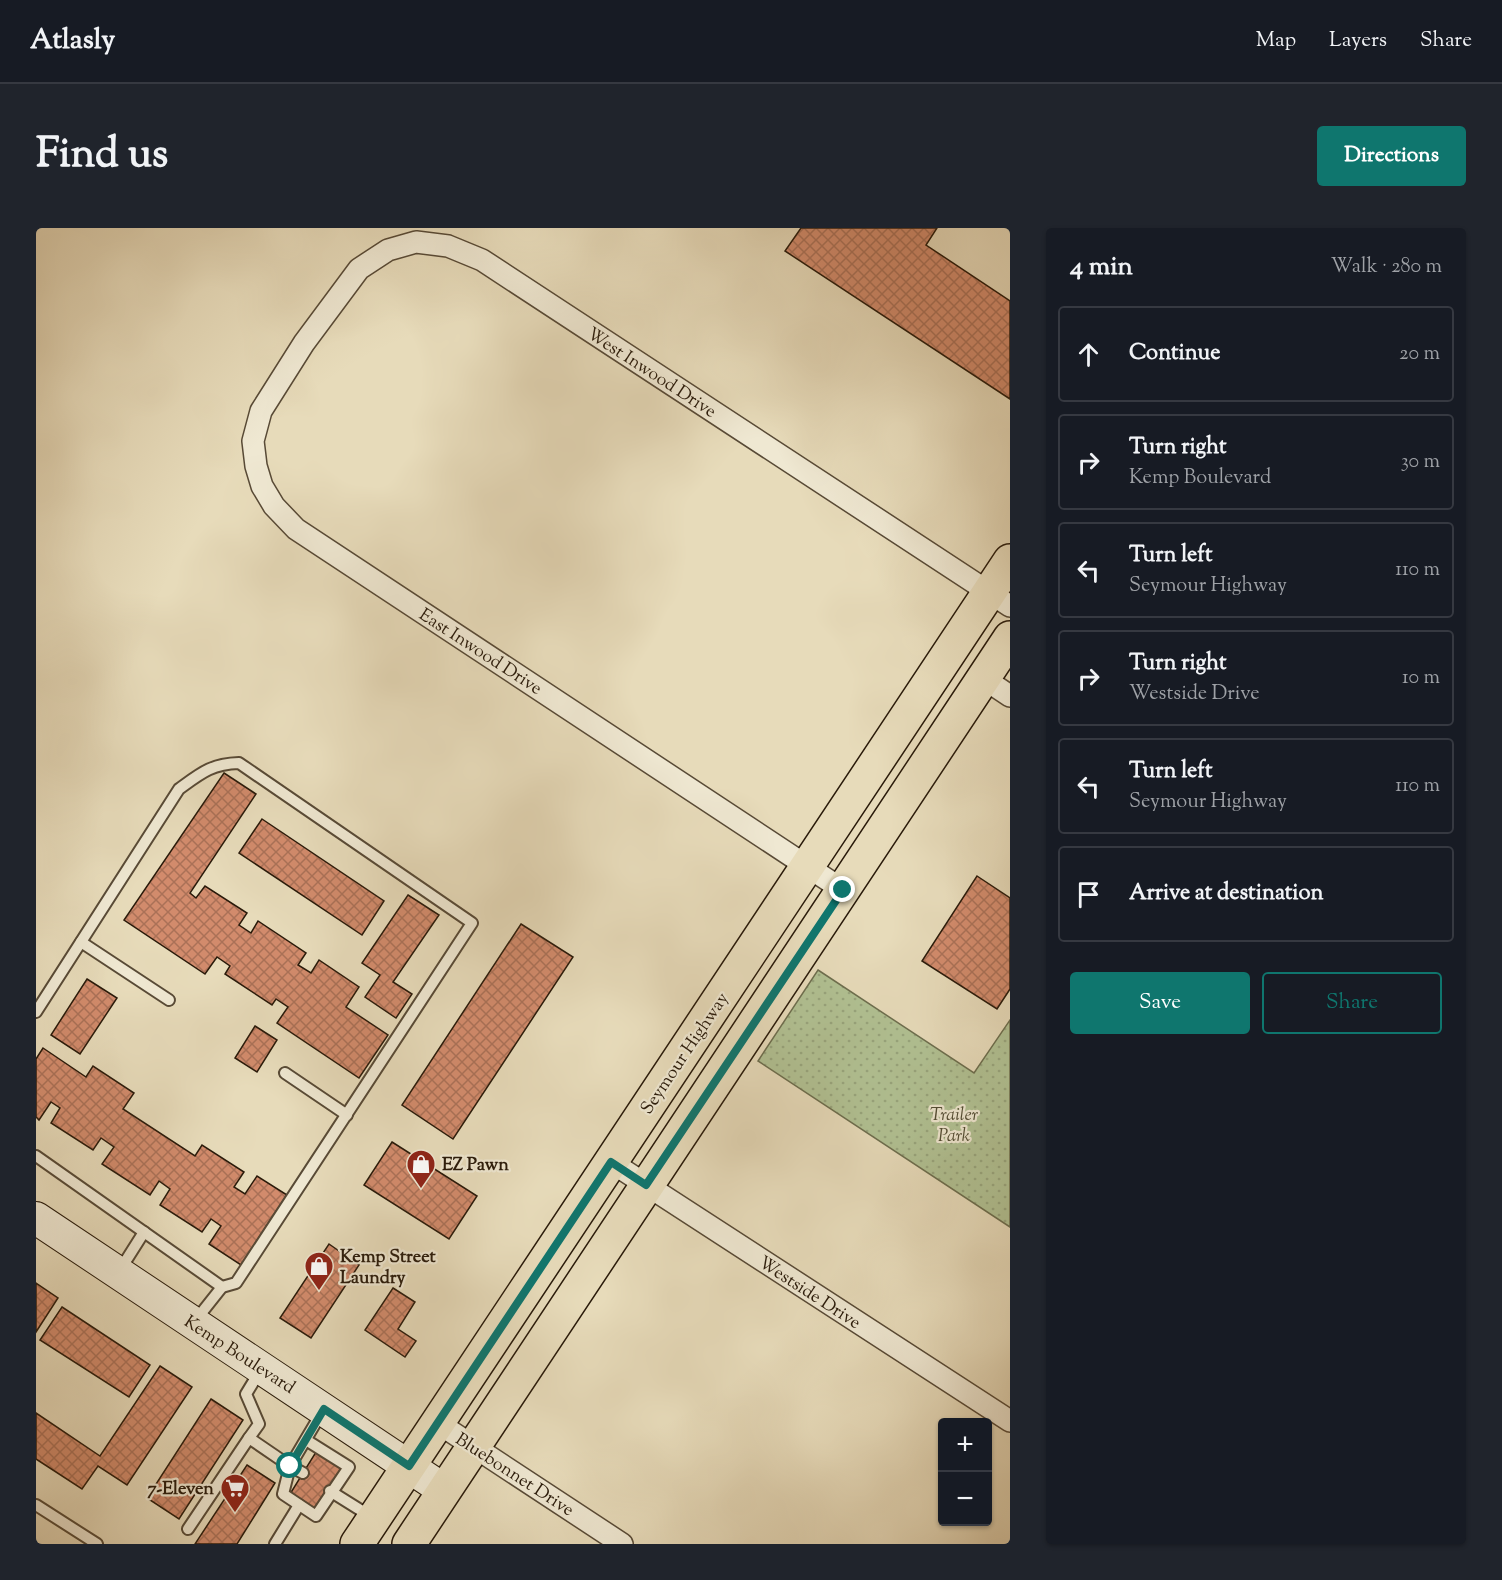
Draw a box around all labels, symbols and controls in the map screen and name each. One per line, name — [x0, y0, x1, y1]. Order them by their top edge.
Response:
text: Atlasly — [30, 21, 115, 61]
text: Map — [1256, 26, 1296, 56]
text: Layers — [1329, 26, 1387, 56]
text: Share — [1420, 26, 1472, 56]
text: Find us — [36, 126, 168, 186]
button: Directions — [1317, 126, 1466, 186]
text: 4 min — [1070, 249, 1133, 286]
text: Walk · 280 m — [1331, 253, 1442, 282]
street label: West Inwood Drive — [581, 322, 721, 425]
icon: ahead — [1072, 338, 1105, 371]
text: Continue — [1129, 338, 1220, 370]
text: 20 m — [1399, 340, 1440, 369]
text: Turn right — [1129, 432, 1226, 464]
icon: right — [1072, 446, 1105, 479]
text: 30 m — [1401, 448, 1440, 477]
text: Kemp Boulevard — [1129, 464, 1271, 493]
text: Turn left — [1129, 540, 1212, 572]
icon: left — [1072, 554, 1105, 587]
text: 110 m — [1395, 556, 1440, 585]
text: Seymour Highway — [1129, 572, 1287, 601]
street label: East Inwood Drive — [413, 603, 547, 702]
text: Turn right — [1129, 648, 1226, 680]
icon: right — [1072, 662, 1105, 695]
text: 10 m — [1402, 664, 1440, 693]
text: Westside Drive — [1129, 680, 1260, 709]
text: Turn left — [1129, 756, 1212, 788]
icon: left — [1072, 770, 1105, 803]
text: 110 m — [1395, 772, 1440, 801]
text: Seymour Highway — [1129, 788, 1287, 817]
route end — [829, 876, 855, 902]
icon: arrive — [1072, 878, 1105, 911]
text: Arrive at destination — [1129, 878, 1324, 910]
button: Save — [1070, 972, 1250, 1034]
button: Share — [1262, 972, 1442, 1034]
street label: Seymour Highway — [635, 988, 736, 1120]
park label: Trailer Park — [930, 1103, 979, 1150]
shop icon: EZ Pawn — [405, 1148, 437, 1190]
place label: EZ Pawn — [442, 1153, 509, 1179]
place label: Kemp Street Laundry — [340, 1245, 436, 1292]
shop icon: Kemp Street Laundry — [303, 1250, 335, 1292]
street label: Westside Drive — [753, 1251, 865, 1337]
street label: Kemp Boulevard — [178, 1310, 300, 1401]
map controls — [938, 1418, 992, 1526]
button: + — [938, 1418, 992, 1472]
street label: Bluebonnet Drive — [449, 1427, 578, 1524]
route start — [276, 1452, 302, 1478]
supermarket icon: 7-Eleven — [219, 1472, 251, 1514]
button: − — [938, 1472, 992, 1526]
place label: 7-Eleven — [147, 1477, 214, 1503]

